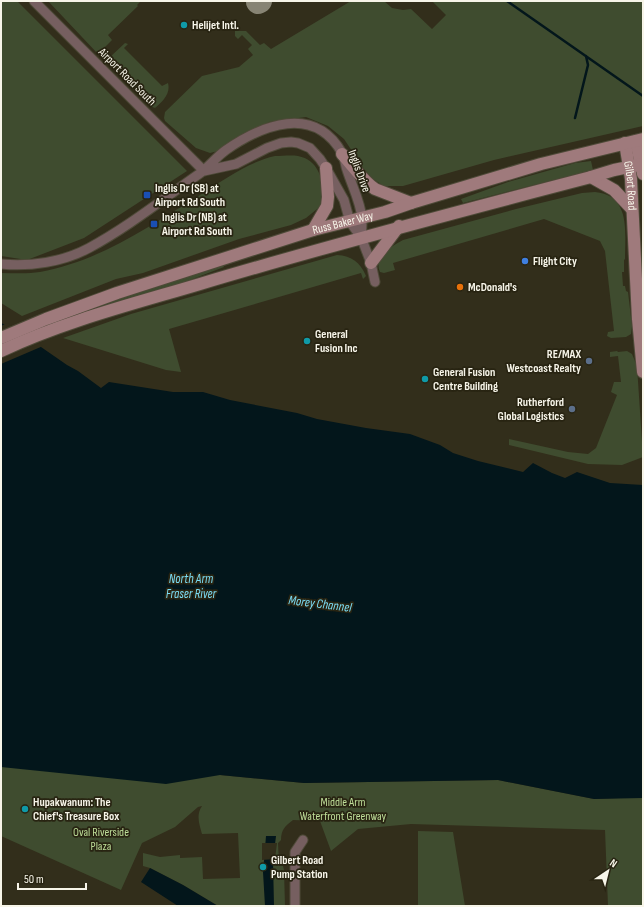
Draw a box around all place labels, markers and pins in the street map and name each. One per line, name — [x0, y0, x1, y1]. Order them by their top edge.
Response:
place label: Helijet Intl. — [192, 18, 239, 33]
marker: Helijet Intl. — [179, 20, 189, 30]
place label: Inglis Dr (SB) at Airport Rd South — [154, 181, 225, 210]
marker: Inglis Dr (SB) at Airport Rd South — [142, 190, 152, 200]
place label: Inglis Dr (NB) at Airport Rd South — [161, 210, 232, 239]
marker: Inglis Dr (NB) at Airport Rd South — [149, 219, 159, 229]
place label: Flight City — [533, 254, 577, 269]
marker: Flight City — [520, 256, 530, 266]
place label: McDonald's — [468, 280, 517, 295]
marker: McDonald's — [455, 282, 465, 292]
place label: General Fusion Inc — [315, 327, 358, 356]
marker: General Fusion Inc — [302, 336, 312, 346]
place label: RE/MAX Westcoast Realty — [506, 347, 581, 376]
marker: RE/MAX Westcoast Realty — [584, 356, 594, 366]
place label: General Fusion Centre Building — [433, 365, 498, 394]
marker: General Fusion Centre Building — [420, 374, 430, 384]
place label: Rutherford Global Logistics — [498, 395, 564, 424]
marker: Rutherford Global Logistics — [567, 404, 577, 414]
place label: Hupakwanum: The Chief's Treasure Box — [33, 795, 119, 824]
marker: Hupakwanum: The Chief's Treasure Box — [20, 804, 30, 814]
place label: Gilbert Road Pump Station — [271, 853, 328, 882]
marker: Gilbert Road Pump Station — [258, 862, 268, 872]

